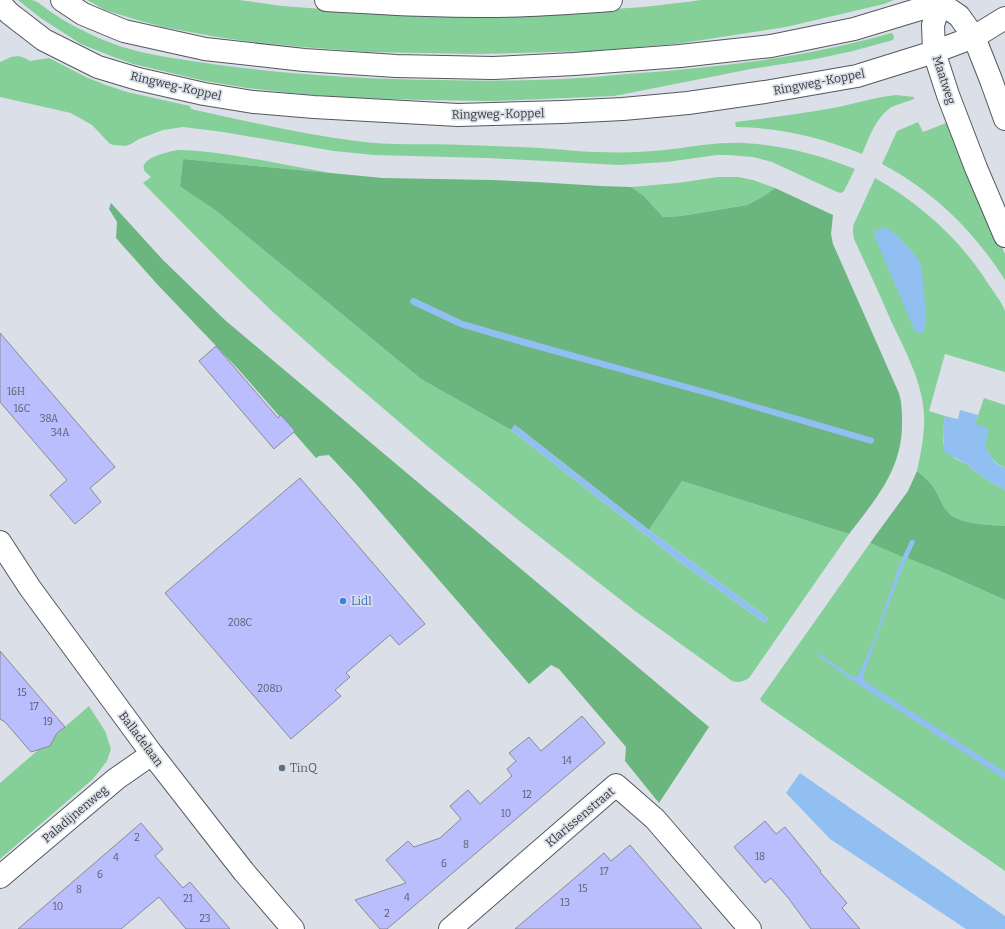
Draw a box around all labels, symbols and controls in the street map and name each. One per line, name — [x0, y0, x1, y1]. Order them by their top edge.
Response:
street label: Maatweg — [930, 54, 959, 106]
street label: Ringweg-Koppel — [772, 66, 866, 98]
street label: Ringweg-Koppel — [129, 69, 223, 103]
street label: Ringweg-Koppel — [451, 106, 545, 122]
house number: 16H — [7, 386, 25, 398]
house number: 16C — [14, 403, 30, 415]
house number: 38A — [40, 413, 59, 425]
house number: 34A — [51, 427, 70, 439]
place label: Lidl — [351, 594, 372, 608]
marker: Lidl — [338, 596, 348, 606]
house number: 208C — [228, 617, 252, 629]
house number: 208D — [258, 683, 282, 695]
house number: 15 — [17, 687, 27, 699]
house number: 17 — [30, 701, 38, 713]
street label: Balladelaan — [116, 709, 166, 770]
house number: 19 — [43, 716, 53, 728]
house number: 14 — [562, 755, 572, 767]
place label: TinQ — [290, 761, 318, 775]
marker: TinQ — [277, 763, 287, 773]
street label: Paladijnenweg — [39, 782, 111, 846]
street label: Klarissenstraat — [543, 784, 618, 850]
house number: 12 — [522, 789, 532, 801]
house number: 10 — [501, 808, 511, 820]
house number: 2 — [134, 832, 140, 844]
house number: 8 — [463, 839, 469, 851]
house number: 18 — [755, 851, 765, 863]
house number: 4 — [113, 852, 119, 864]
house number: 6 — [441, 858, 447, 870]
house number: 17 — [600, 866, 608, 878]
house number: 6 — [97, 869, 103, 881]
house number: 15 — [578, 883, 588, 895]
house number: 8 — [76, 884, 82, 896]
house number: 4 — [404, 892, 410, 904]
house number: 21 — [183, 893, 193, 905]
house number: 13 — [560, 897, 570, 909]
house number: 10 — [53, 901, 63, 913]
house number: 2 — [384, 908, 390, 920]
house number: 23 — [199, 913, 211, 925]

